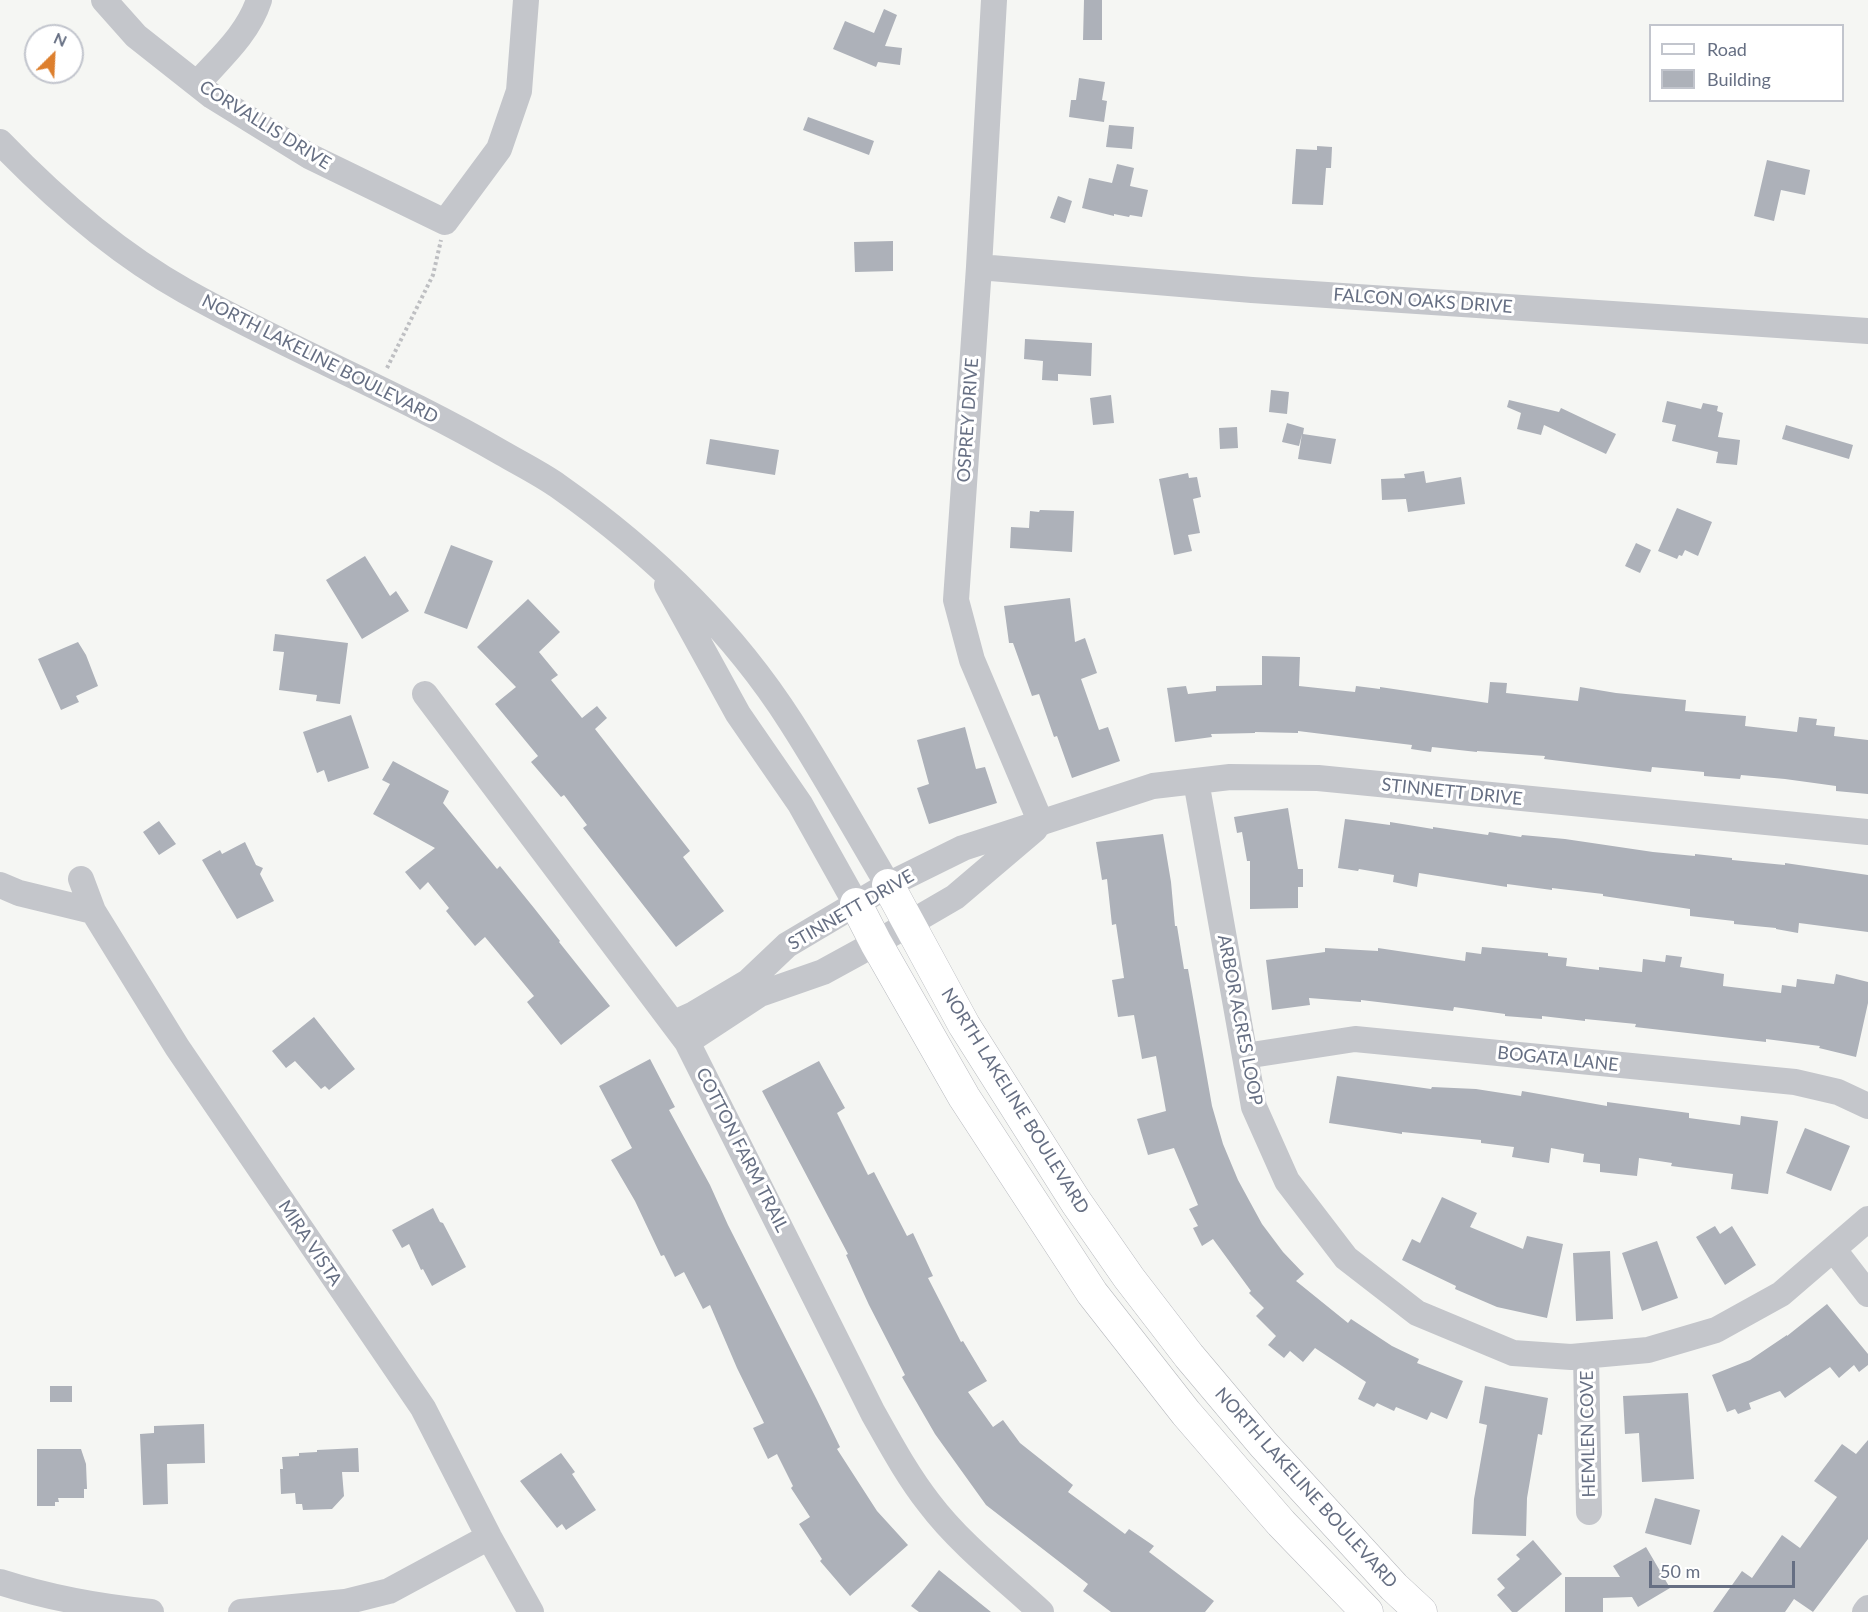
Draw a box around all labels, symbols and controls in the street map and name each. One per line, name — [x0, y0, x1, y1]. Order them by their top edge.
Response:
north arrow — [24, 24, 84, 84]
legend — [1649, 24, 1844, 102]
text: N — [51, 28, 70, 50]
text: Road — [1707, 38, 1747, 60]
text: Building — [1707, 68, 1771, 90]
street label: CORVALLIS DRIVE — [195, 76, 335, 174]
street label: FALCON OAKS DRIVE — [1333, 284, 1513, 318]
street label: NORTH LAKELINE BOULEVARD — [198, 290, 442, 428]
street label: OSPREY DRIVE — [953, 357, 983, 483]
street label: STINNETT DRIVE — [1380, 774, 1524, 810]
street label: STINNETT DRIVE — [784, 865, 918, 955]
street label: ARBOR ACRES LOOP — [1213, 933, 1267, 1107]
street label: NORTH LAKELINE BOULEVARD — [936, 984, 1094, 1218]
street label: BOGATA LANE — [1496, 1042, 1620, 1076]
street label: COTTON FARM TRAIL — [691, 1064, 793, 1236]
street label: MIRA VISTA — [274, 1196, 346, 1290]
street label: HEMLEN COVE — [1576, 1370, 1600, 1498]
street label: NORTH LAKELINE BOULEVARD — [1210, 1383, 1402, 1593]
scale bar — [1652, 1549, 1798, 1587]
text: 50 m — [1660, 1560, 1700, 1582]

